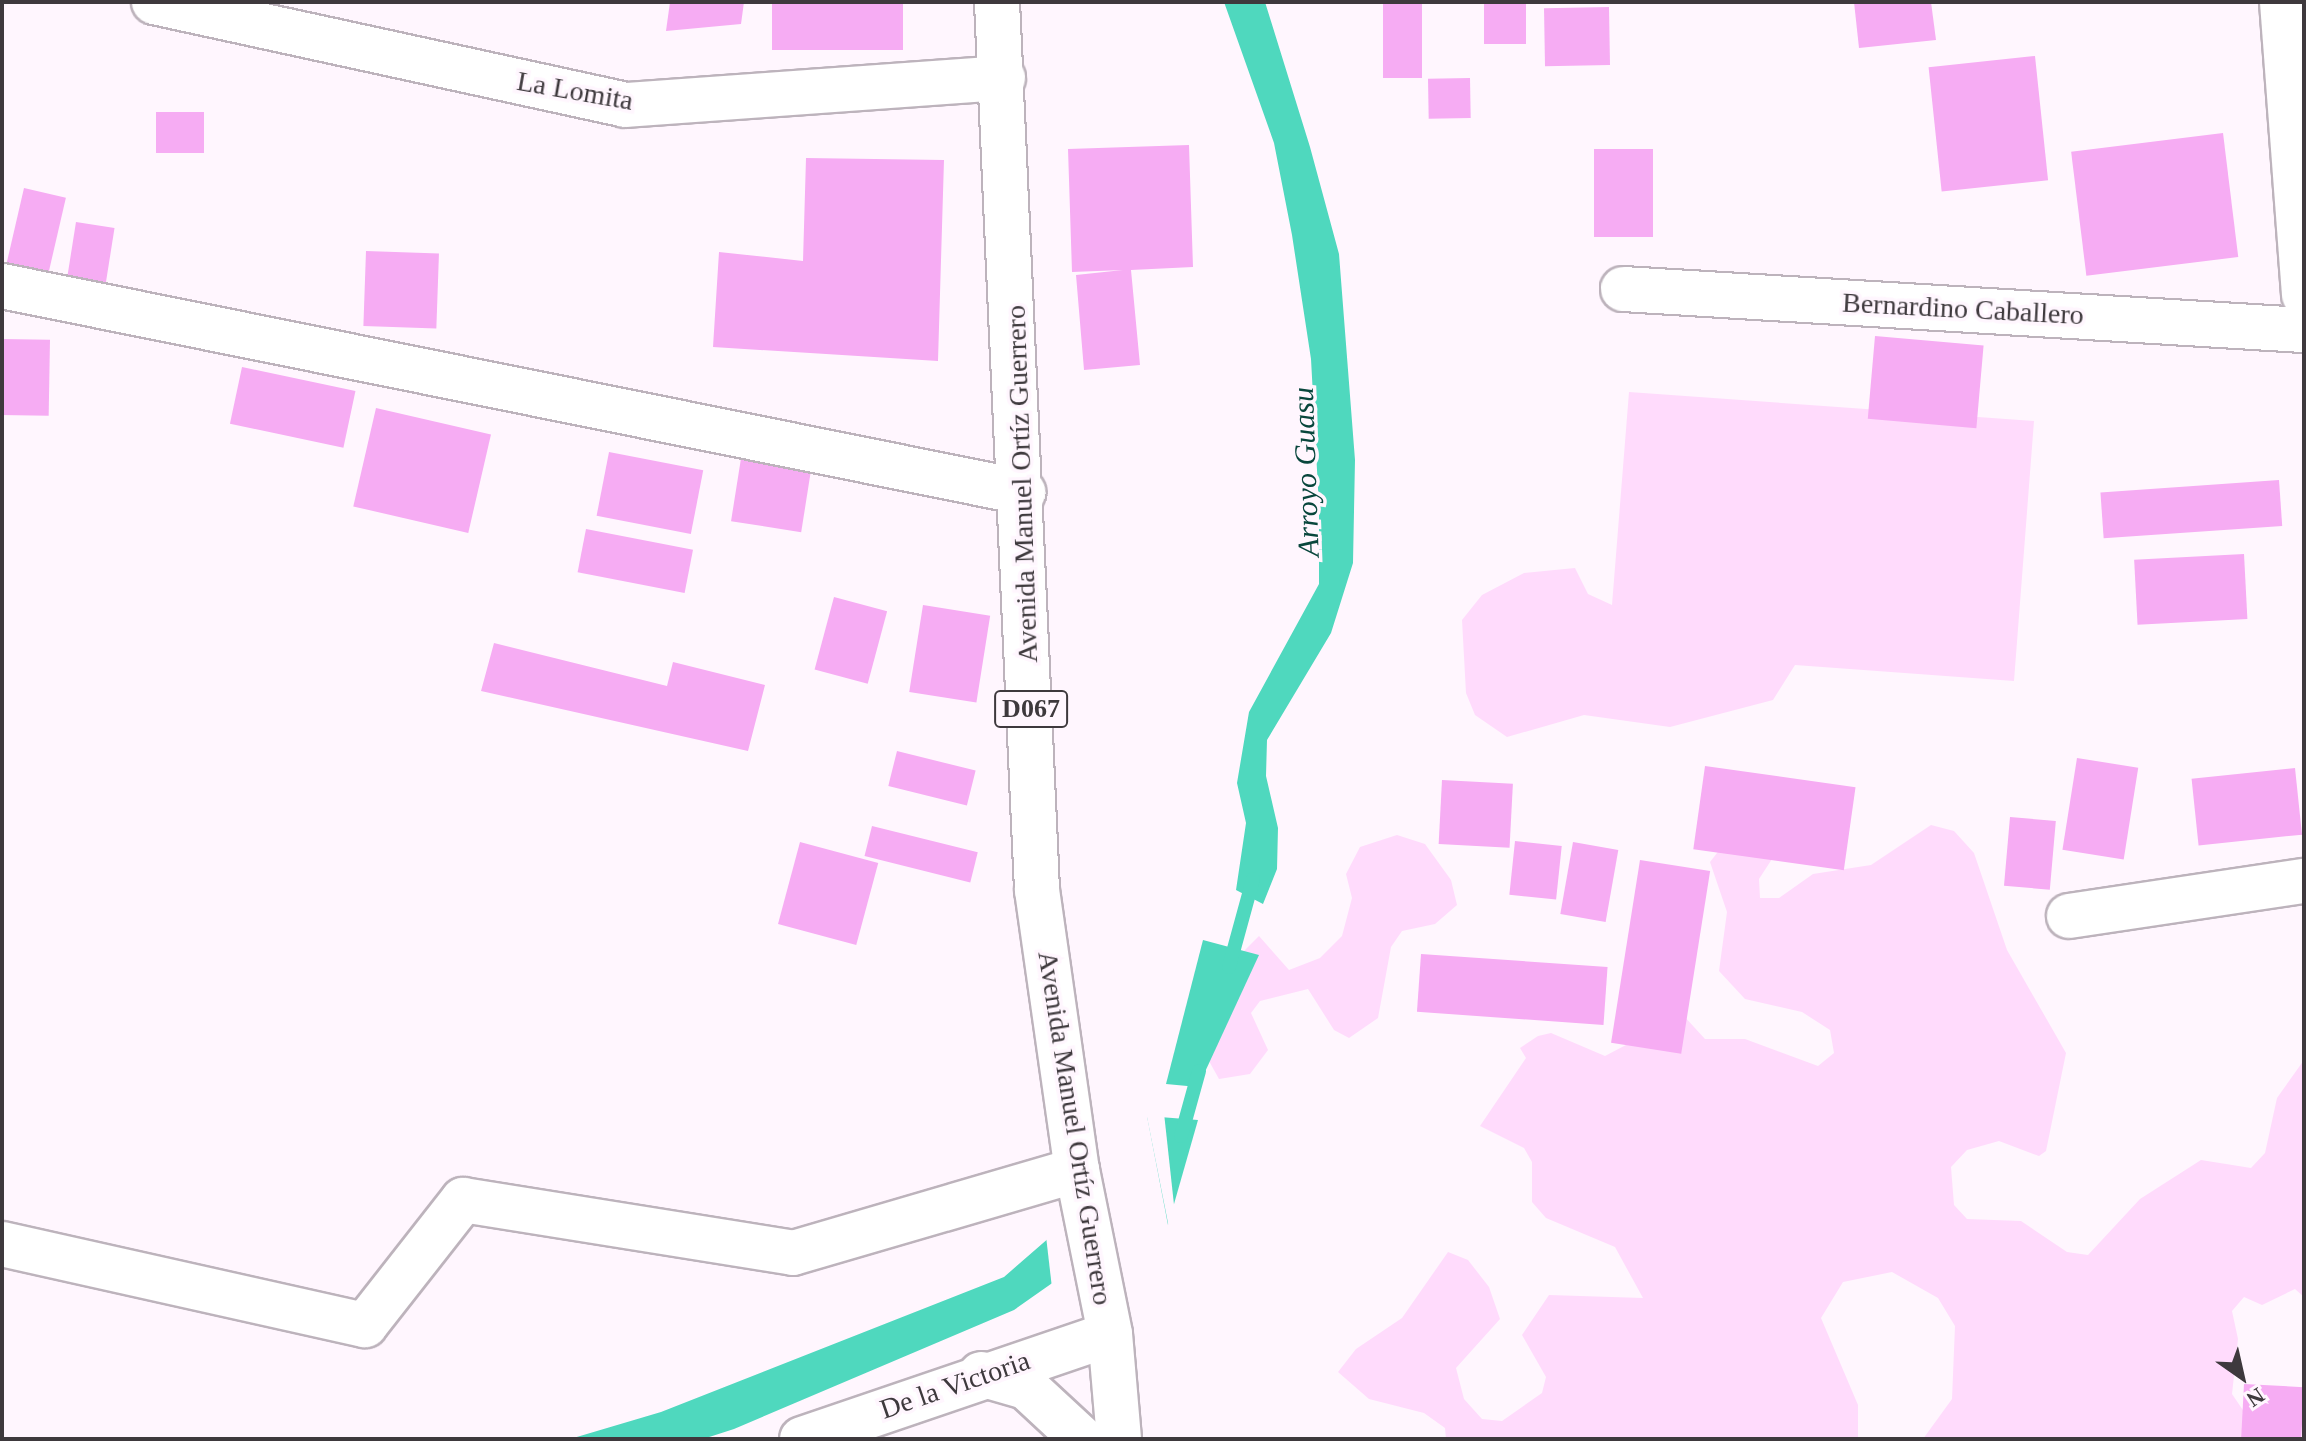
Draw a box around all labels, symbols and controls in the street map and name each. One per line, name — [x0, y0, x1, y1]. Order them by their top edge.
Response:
street label: La Lomita — [514, 64, 636, 118]
street label: Bernardino Caballero — [1841, 286, 2085, 332]
street label: Avenida Manuel Ortíz Guerrero — [999, 305, 1045, 663]
water label: Arroyo Guasu — [1285, 387, 1327, 557]
road number: D067 — [993, 687, 1069, 731]
street label: Avenida Manuel Ortíz Guerrero — [1030, 949, 1120, 1307]
north arrow — [2202, 1337, 2282, 1417]
street label: De la Victoria — [875, 1344, 1035, 1426]
text: N — [2242, 1383, 2269, 1412]

